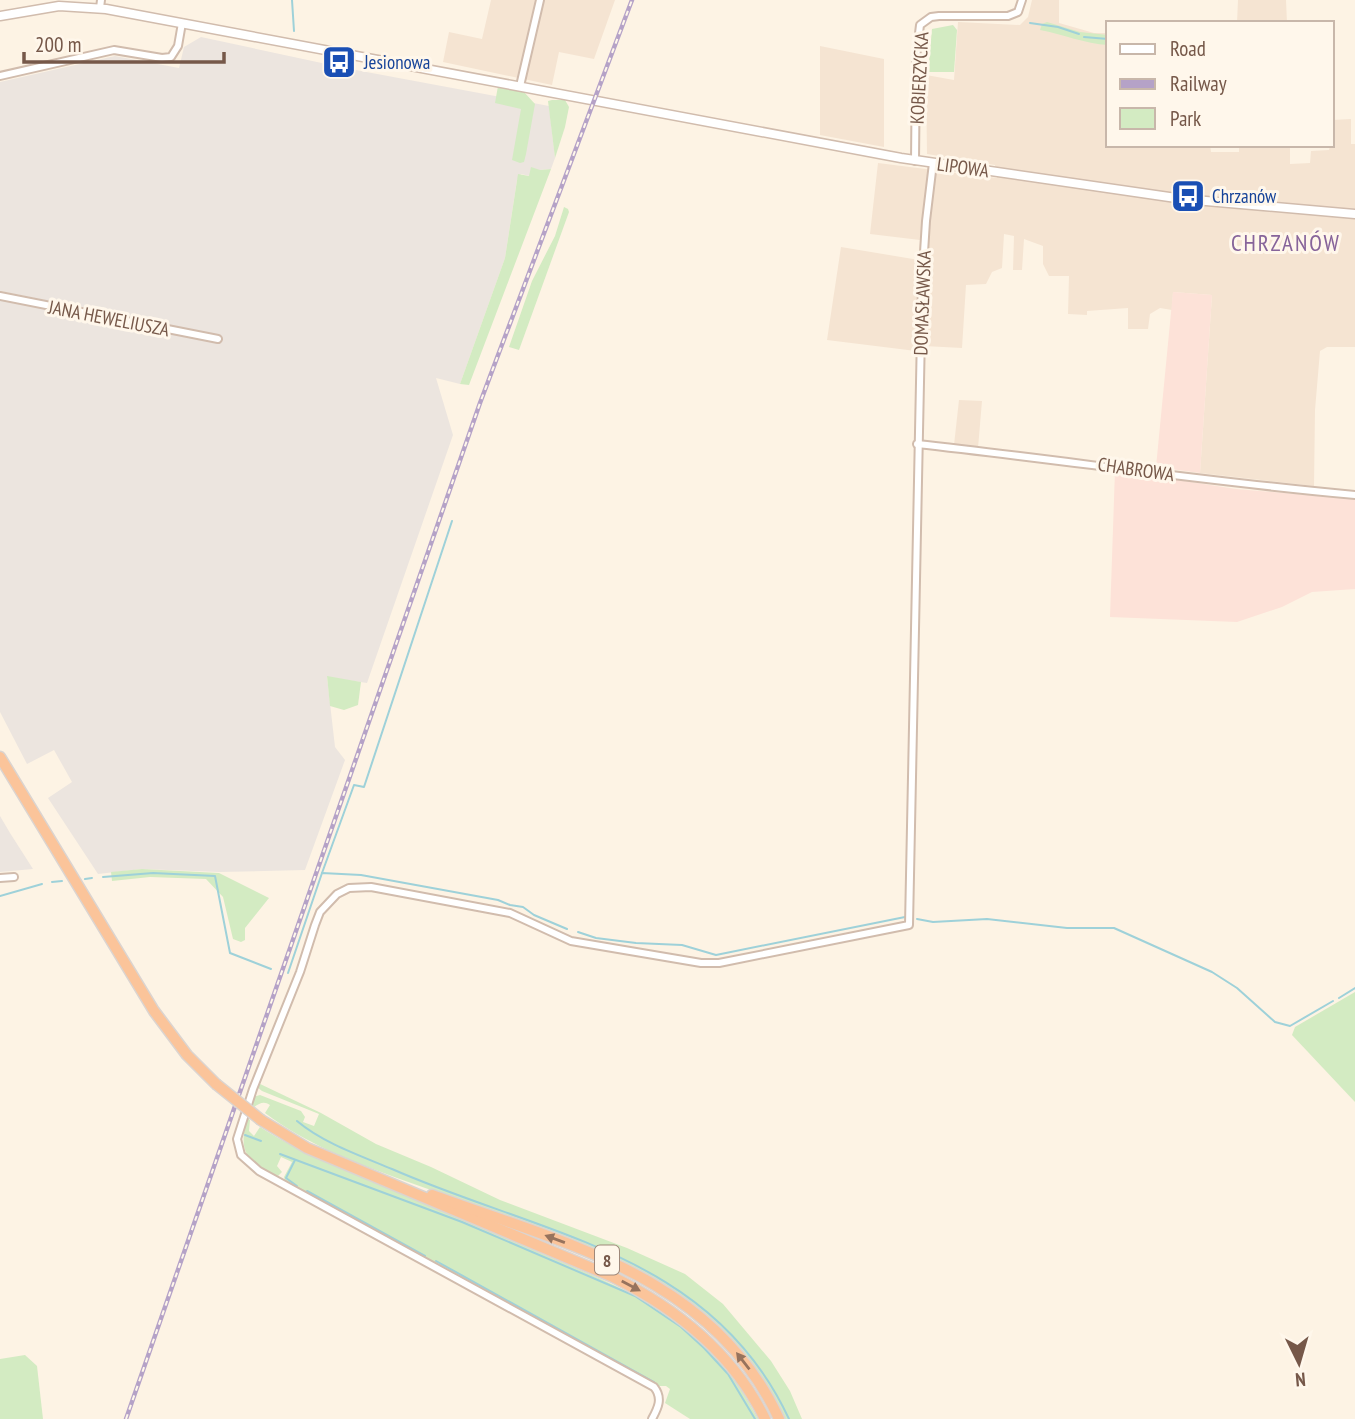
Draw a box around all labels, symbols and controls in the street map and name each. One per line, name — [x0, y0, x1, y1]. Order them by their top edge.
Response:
scale bar — [24, 21, 224, 65]
legend — [1106, 21, 1334, 147]
text: 200 m — [35, 31, 81, 58]
street label: KOBIERZYCKA — [905, 31, 933, 125]
text: Road — [1170, 35, 1206, 62]
bus stop icon: Jesionowa — [320, 43, 358, 81]
place label: Jesionowa — [363, 50, 430, 74]
text: Railway — [1170, 70, 1227, 97]
text: Park — [1170, 105, 1201, 132]
street label: LIPOWA — [936, 151, 990, 183]
bus stop icon: Chrzanów — [1169, 177, 1207, 215]
place label: Chrzanów — [1212, 184, 1277, 208]
district label: CHRZANÓW — [1231, 228, 1341, 257]
street label: DOMASŁAWSKA — [908, 250, 936, 356]
street label: JANA HEWELIUSZA — [45, 294, 172, 341]
street label: CHABROWA — [1096, 452, 1176, 486]
one-way arrow — [545, 1233, 566, 1244]
road number: 8 — [595, 1246, 619, 1274]
one-way arrow — [621, 1280, 641, 1292]
north arrow — [1264, 1328, 1334, 1398]
one-way arrow — [736, 1353, 751, 1371]
text: N — [1294, 1368, 1307, 1392]

